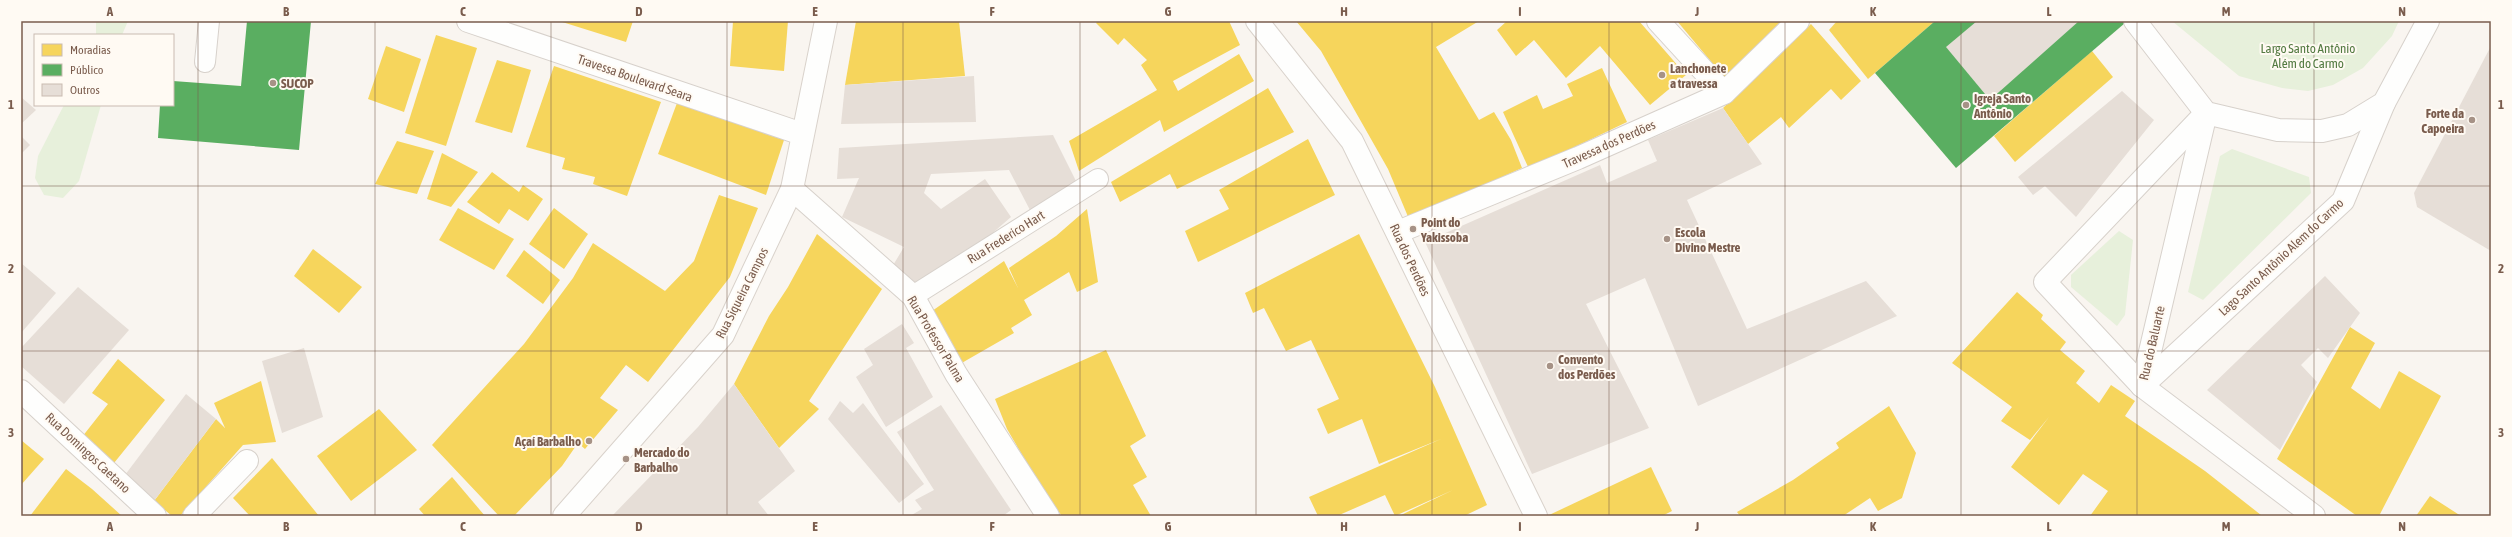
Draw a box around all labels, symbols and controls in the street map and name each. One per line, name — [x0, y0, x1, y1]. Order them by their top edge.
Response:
text: A — [106, 4, 114, 19]
text: B — [283, 4, 290, 19]
text: C — [460, 4, 466, 19]
text: D — [635, 4, 643, 19]
text: E — [812, 4, 818, 19]
text: F — [989, 4, 995, 19]
text: G — [1165, 4, 1172, 19]
text: H — [1340, 4, 1348, 19]
text: I — [1518, 4, 1522, 19]
text: J — [1694, 4, 1699, 19]
text: K — [1870, 4, 1877, 19]
text: L — [2046, 4, 2052, 19]
text: M — [2222, 4, 2231, 19]
text: N — [2398, 4, 2406, 19]
legend — [34, 34, 174, 106]
park label: Largo Santo Antônio Além do Carmo — [2261, 41, 2355, 71]
text: Moradias — [70, 43, 111, 57]
street label: Travessa Boulevard Seara — [576, 51, 694, 105]
place label: Lanchonete a travessa — [1670, 61, 1726, 91]
text: Público — [70, 63, 104, 77]
marker: Lanchonete a travessa — [1657, 70, 1667, 80]
place label: SUCOP — [281, 76, 314, 91]
marker: SUCOP — [268, 78, 278, 88]
text: Outros — [70, 83, 100, 97]
place label: Igreja Santo Antônio — [1973, 91, 2031, 121]
text: 1 — [8, 97, 14, 112]
text: 1 — [2498, 97, 2504, 112]
marker: Igreja Santo Antônio — [1961, 100, 1971, 110]
place label: Forte da Capoeira — [2421, 106, 2464, 136]
marker: Forte da Capoeira — [2467, 115, 2477, 125]
street label: Travessa dos Perdões — [1560, 117, 1658, 171]
street label: Lago Santo Antônio Alem do Carmo — [2215, 195, 2347, 319]
street label: Rua Frederico Hart — [965, 207, 1047, 267]
place label: Point do Yakissoba — [1420, 215, 1468, 245]
street label: Rua dos Perdões — [1387, 221, 1433, 299]
marker: Point do Yakissoba — [1408, 224, 1418, 234]
place label: Escola Divino Mestre — [1675, 225, 1741, 255]
marker: Escola Divino Mestre — [1662, 234, 1672, 244]
street label: Rua Siqueira Campos — [713, 245, 772, 341]
text: 2 — [8, 261, 14, 276]
text: 2 — [2498, 261, 2504, 276]
street label: Rua Professor Palma — [904, 293, 968, 385]
street label: Rua do Baluarte — [2136, 304, 2168, 382]
place label: Convento dos Perdões — [1558, 352, 1616, 382]
marker: Convento dos Perdões — [1545, 361, 1555, 371]
street label: Rua Domingos Caetano — [42, 410, 134, 496]
text: 3 — [8, 425, 14, 440]
text: 3 — [2498, 425, 2504, 440]
place label: Açaí Barbalho — [514, 434, 581, 449]
marker: Açaí Barbalho — [584, 436, 594, 446]
place label: Mercado do Barbalho — [634, 445, 690, 475]
marker: Mercado do Barbalho — [621, 454, 631, 464]
text: A — [106, 519, 114, 534]
text: B — [283, 519, 290, 534]
text: C — [460, 519, 466, 534]
text: D — [635, 519, 643, 534]
text: E — [812, 519, 818, 534]
text: F — [989, 519, 995, 534]
text: G — [1165, 519, 1172, 534]
text: H — [1340, 519, 1348, 534]
text: I — [1518, 519, 1522, 534]
text: J — [1694, 519, 1699, 534]
text: K — [1870, 519, 1877, 534]
text: L — [2046, 519, 2052, 534]
text: M — [2222, 519, 2231, 534]
text: N — [2398, 519, 2406, 534]

